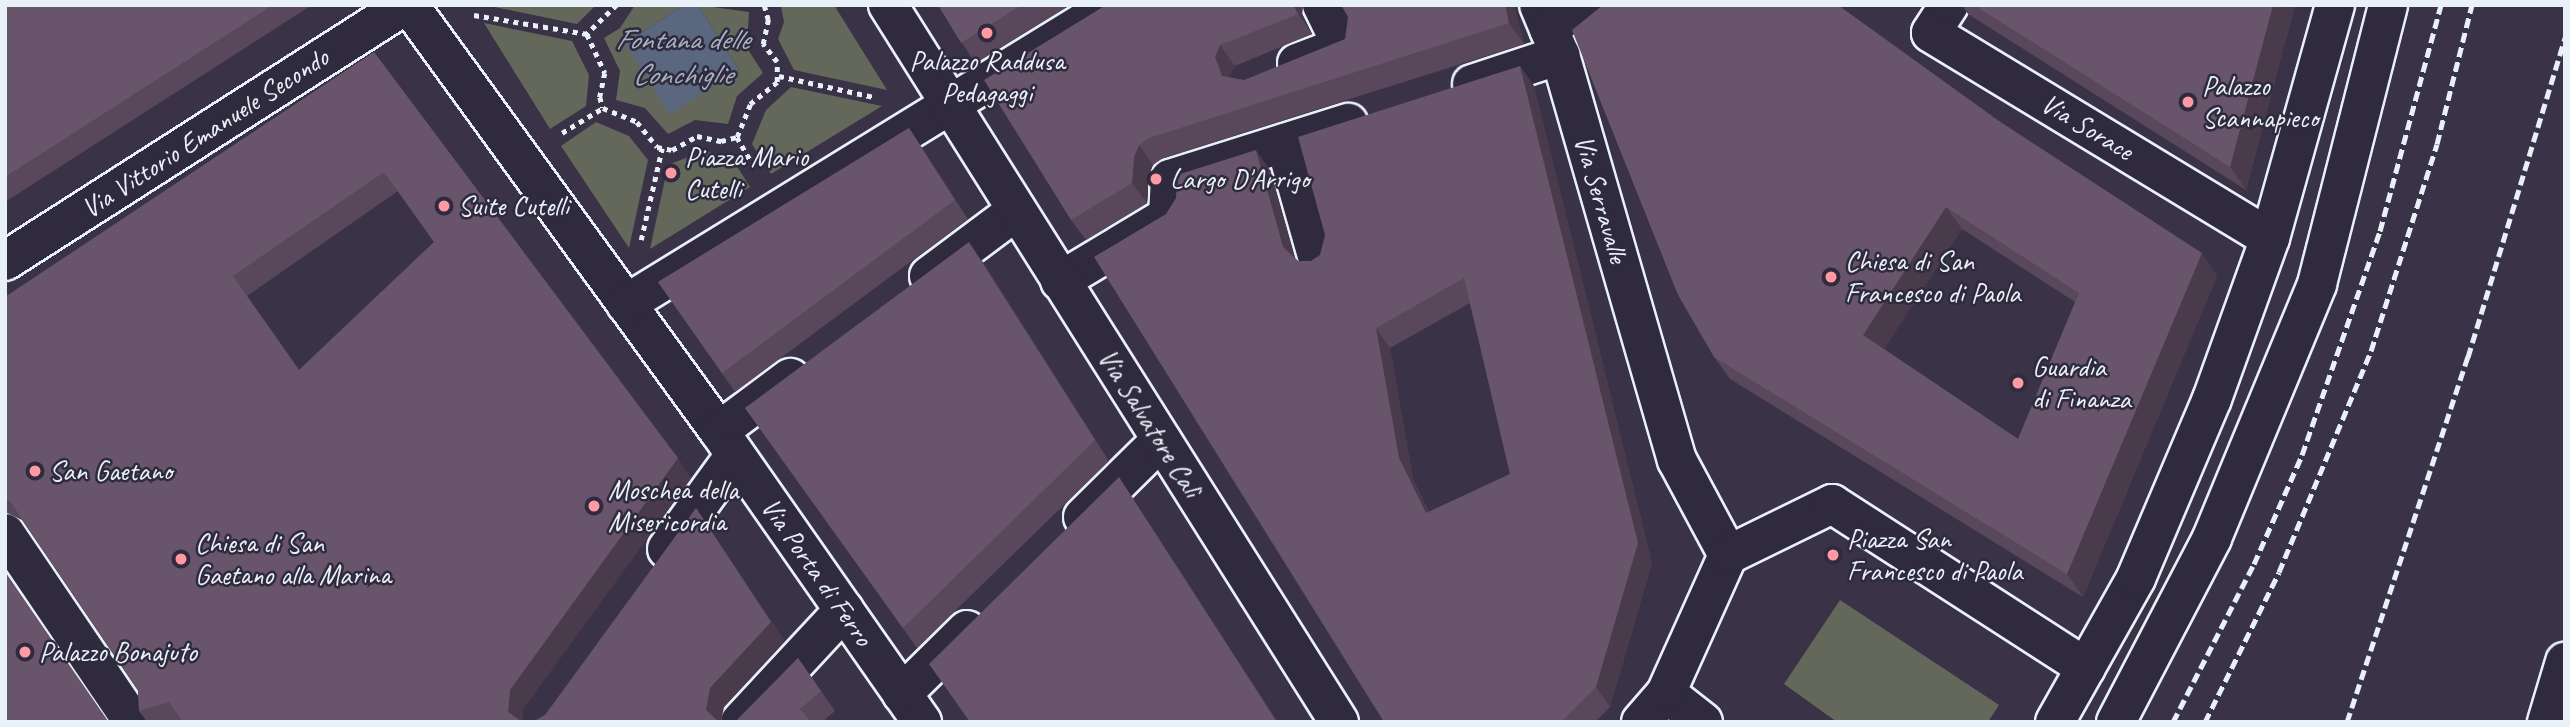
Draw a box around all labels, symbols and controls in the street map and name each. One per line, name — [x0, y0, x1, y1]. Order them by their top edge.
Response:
water label: Fontana delle Conchiglie — [615, 21, 749, 91]
marker: Palazzo Raddusa Pedagaggi — [979, 25, 995, 41]
street label: Via Vittorio Emanuele Secondo — [75, 41, 335, 225]
place label: Palazzo Raddusa Pedagaggi — [910, 44, 1064, 110]
place label: Palazzo Scannapieco — [2202, 69, 2318, 135]
street label: Via Sorace — [2035, 87, 2139, 167]
marker: Palazzo Scannapieco — [2180, 94, 2196, 110]
street label: Via Serravalle — [1567, 132, 1635, 266]
place label: Piazza Mario Cutelli — [685, 140, 808, 206]
place label: Largo D'Arrigo — [1170, 162, 1309, 196]
marker: Piazza Mario Cutelli — [663, 165, 679, 181]
marker: Largo D'Arrigo — [1148, 171, 1164, 187]
place label: Suite Cutelli — [458, 189, 568, 223]
marker: Suite Cutelli — [436, 198, 452, 214]
place label: Chiesa di San Francesco di Paola — [1845, 244, 2021, 310]
marker: Chiesa di San Francesco di Paola — [1823, 269, 1839, 285]
street label: Via Salvatore Calì — [1091, 343, 1209, 503]
place label: Guardia di Finanza — [2032, 350, 2130, 416]
marker: Guardia di Finanza — [2010, 375, 2026, 391]
place label: San Gaetano — [49, 454, 172, 488]
marker: San Gaetano — [27, 463, 43, 479]
place label: Moschea della Misericordia — [608, 473, 738, 539]
street label: Via Porta di Ferro — [754, 492, 880, 652]
marker: Moschea della Misericordia — [586, 498, 602, 514]
place label: Piazza San Francesco di Paola — [1847, 522, 2023, 588]
place label: Chiesa di San Gaetano alla Marina — [195, 526, 391, 592]
marker: Piazza San Francesco di Paola — [1825, 547, 1841, 563]
marker: Chiesa di San Gaetano alla Marina — [173, 551, 189, 567]
place label: Palazzo Bonajuto — [39, 635, 197, 669]
marker: Palazzo Bonajuto — [17, 644, 33, 660]

